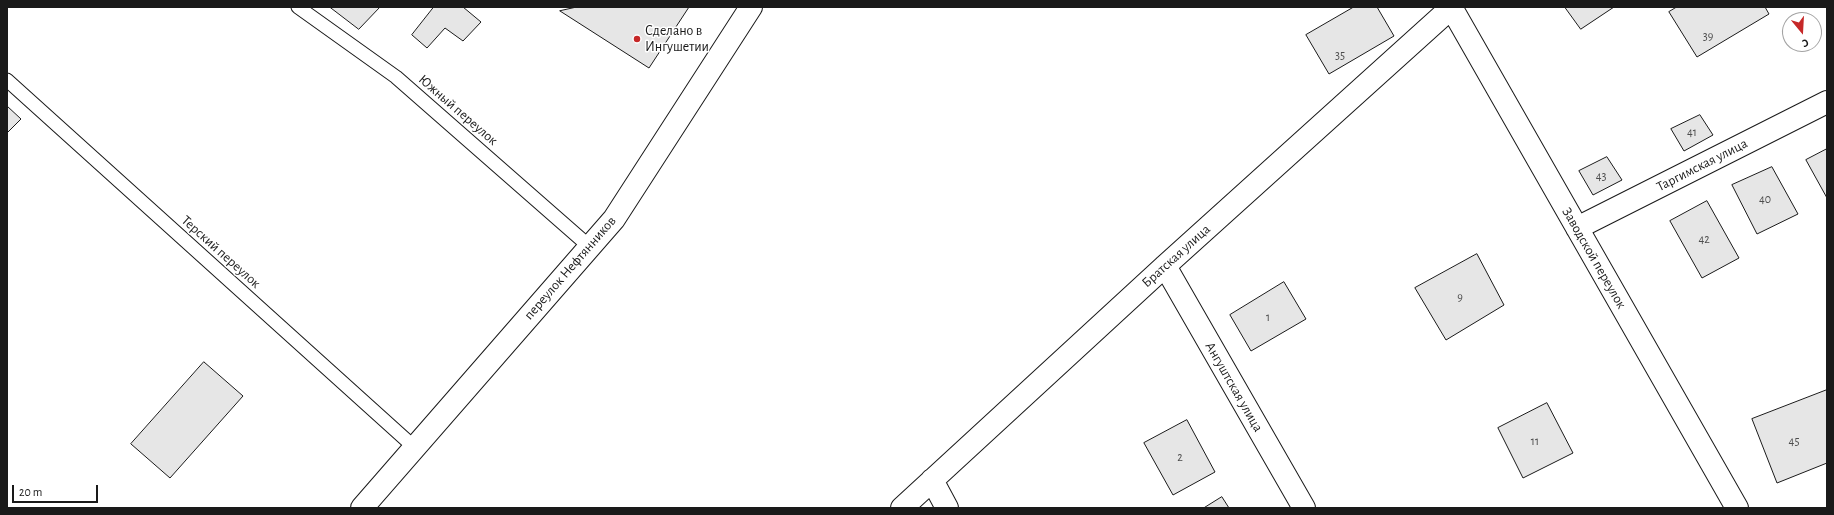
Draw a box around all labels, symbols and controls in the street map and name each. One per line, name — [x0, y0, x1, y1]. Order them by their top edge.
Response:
north arrow — [1782, 12, 1822, 52]
place label: Сделано в Ингушетии — [645, 23, 709, 56]
house number: 39 — [1703, 29, 1713, 43]
marker: Сделано в Ингушетии — [632, 34, 642, 44]
text: С — [1801, 37, 1810, 49]
house number: 35 — [1335, 48, 1345, 62]
street label: Южный переулок — [415, 71, 501, 149]
house number: 41 — [1687, 125, 1697, 139]
street label: Таргимская улица — [1654, 135, 1750, 195]
house number: 43 — [1596, 169, 1606, 183]
house number: 40 — [1759, 192, 1771, 206]
street label: Заводской переулок — [1558, 204, 1630, 312]
street label: Терский переулок — [178, 212, 264, 292]
street label: переулок Нефтянников — [520, 213, 620, 323]
street label: Братская улица — [1138, 221, 1214, 291]
house number: 42 — [1698, 232, 1710, 246]
house number: 9 — [1457, 290, 1463, 304]
house number: 1 — [1266, 310, 1270, 324]
street label: Ангуштская улица — [1201, 339, 1267, 435]
house number: 11 — [1531, 434, 1539, 448]
house number: 45 — [1789, 434, 1799, 448]
house number: 2 — [1177, 450, 1183, 464]
scale bar — [14, 477, 100, 503]
text: 20 m — [19, 486, 42, 498]

